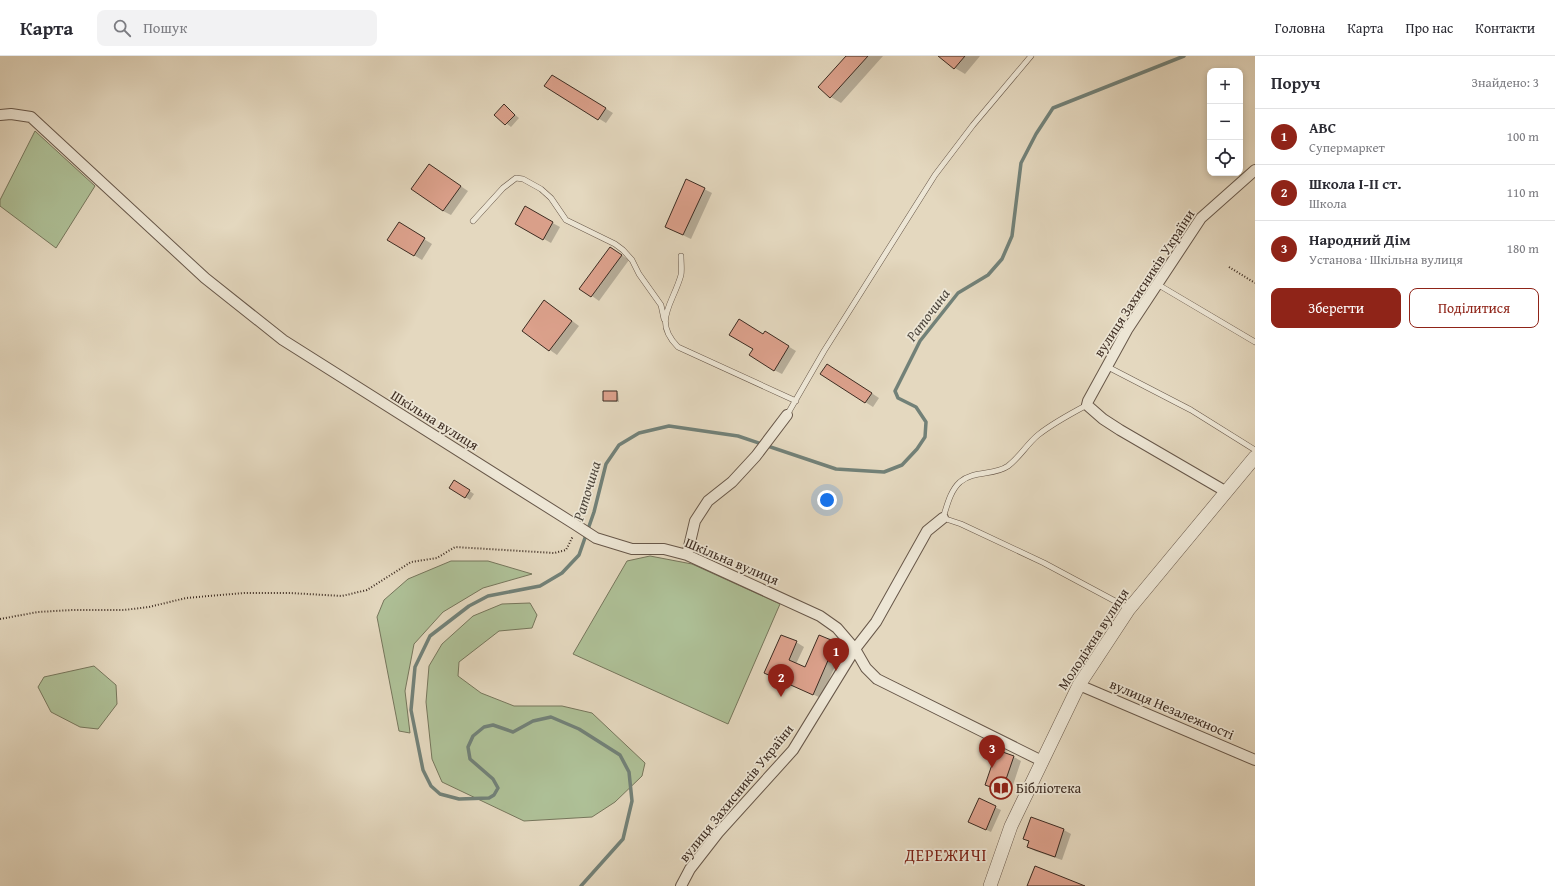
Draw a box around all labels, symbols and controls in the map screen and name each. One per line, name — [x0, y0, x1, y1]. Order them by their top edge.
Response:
search box — [97, 10, 377, 46]
text: Карта — [20, 14, 73, 42]
icon: search — [111, 17, 133, 39]
text: Пошук — [143, 17, 187, 38]
text: Головна — [1275, 18, 1325, 38]
text: Карта — [1347, 18, 1383, 38]
text: Про нас — [1405, 18, 1453, 38]
text: Контакти — [1475, 18, 1535, 38]
map controls — [1207, 68, 1243, 176]
button: + — [1207, 68, 1243, 104]
text: Поруч — [1271, 70, 1320, 95]
text: Знайдено: 3 — [1471, 73, 1539, 92]
button: − — [1207, 104, 1243, 140]
text: ABC — [1309, 117, 1336, 138]
text: 1 — [1281, 127, 1287, 146]
text: 100 m — [1507, 127, 1539, 146]
text: Супермаркет — [1309, 138, 1385, 157]
button: locate — [1207, 140, 1243, 176]
text: Школа І-ІІ ст. — [1309, 173, 1401, 194]
text: 2 — [1281, 183, 1287, 202]
text: 110 m — [1507, 183, 1539, 202]
text: Школа — [1309, 194, 1347, 213]
street label: вулиця Захисників України — [1089, 205, 1199, 361]
text: Народний Дім — [1309, 229, 1411, 250]
text: 3 — [1281, 239, 1287, 258]
text: 180 m — [1507, 239, 1539, 258]
text: Установа · Шкільна вулиця — [1309, 250, 1463, 269]
water label: Раточина — [900, 284, 954, 346]
button: Зберегти — [1271, 288, 1401, 328]
button: Поділитися — [1409, 288, 1539, 328]
street label: Шкільна вулиця — [387, 385, 483, 455]
water label: Раточина — [567, 458, 606, 524]
your location — [817, 490, 837, 510]
street label: Шкільна вулиця — [682, 532, 782, 590]
street label: Молодіжна вулиця — [1053, 584, 1133, 694]
pin: 1 — [823, 638, 849, 671]
pin: 2 — [768, 664, 794, 697]
street label: вулиця Незалежності — [1107, 674, 1237, 744]
street label: вулиця Захисників України — [674, 720, 798, 866]
pin: 3 — [979, 735, 1005, 768]
library icon: Бібліотека — [988, 775, 1014, 801]
place label: Бібліотека — [1016, 778, 1081, 798]
district label: ДЕРЕЖИЧІ — [904, 843, 987, 867]

